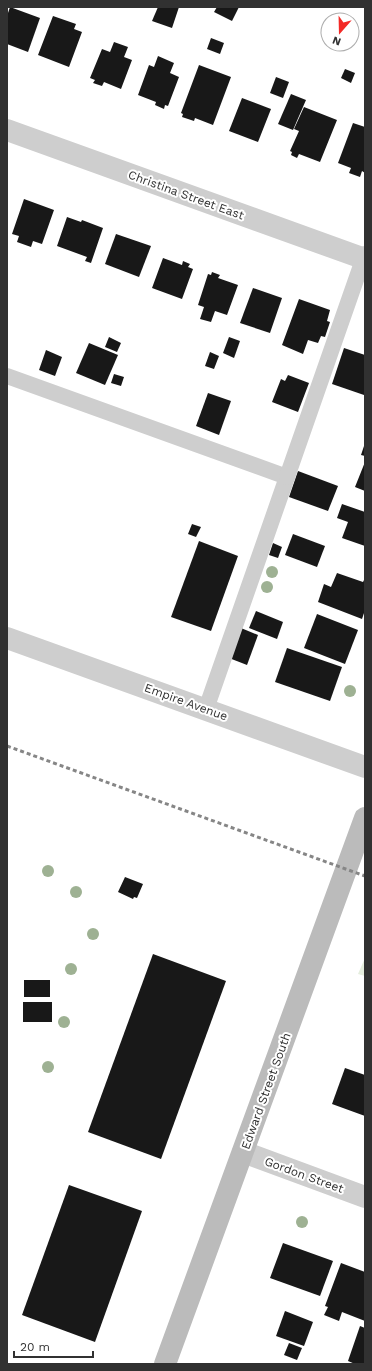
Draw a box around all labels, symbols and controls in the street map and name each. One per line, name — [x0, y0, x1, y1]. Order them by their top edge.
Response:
north arrow — [320, 12, 360, 52]
text: N — [331, 33, 343, 48]
street label: Christina Street East — [126, 168, 246, 222]
street label: Empire Avenue — [142, 680, 230, 724]
street label: Edward Street South — [238, 1031, 294, 1151]
street label: Gordon Street — [263, 1154, 345, 1196]
scale bar — [14, 1333, 93, 1359]
text: 20 m — [20, 1340, 50, 1354]

